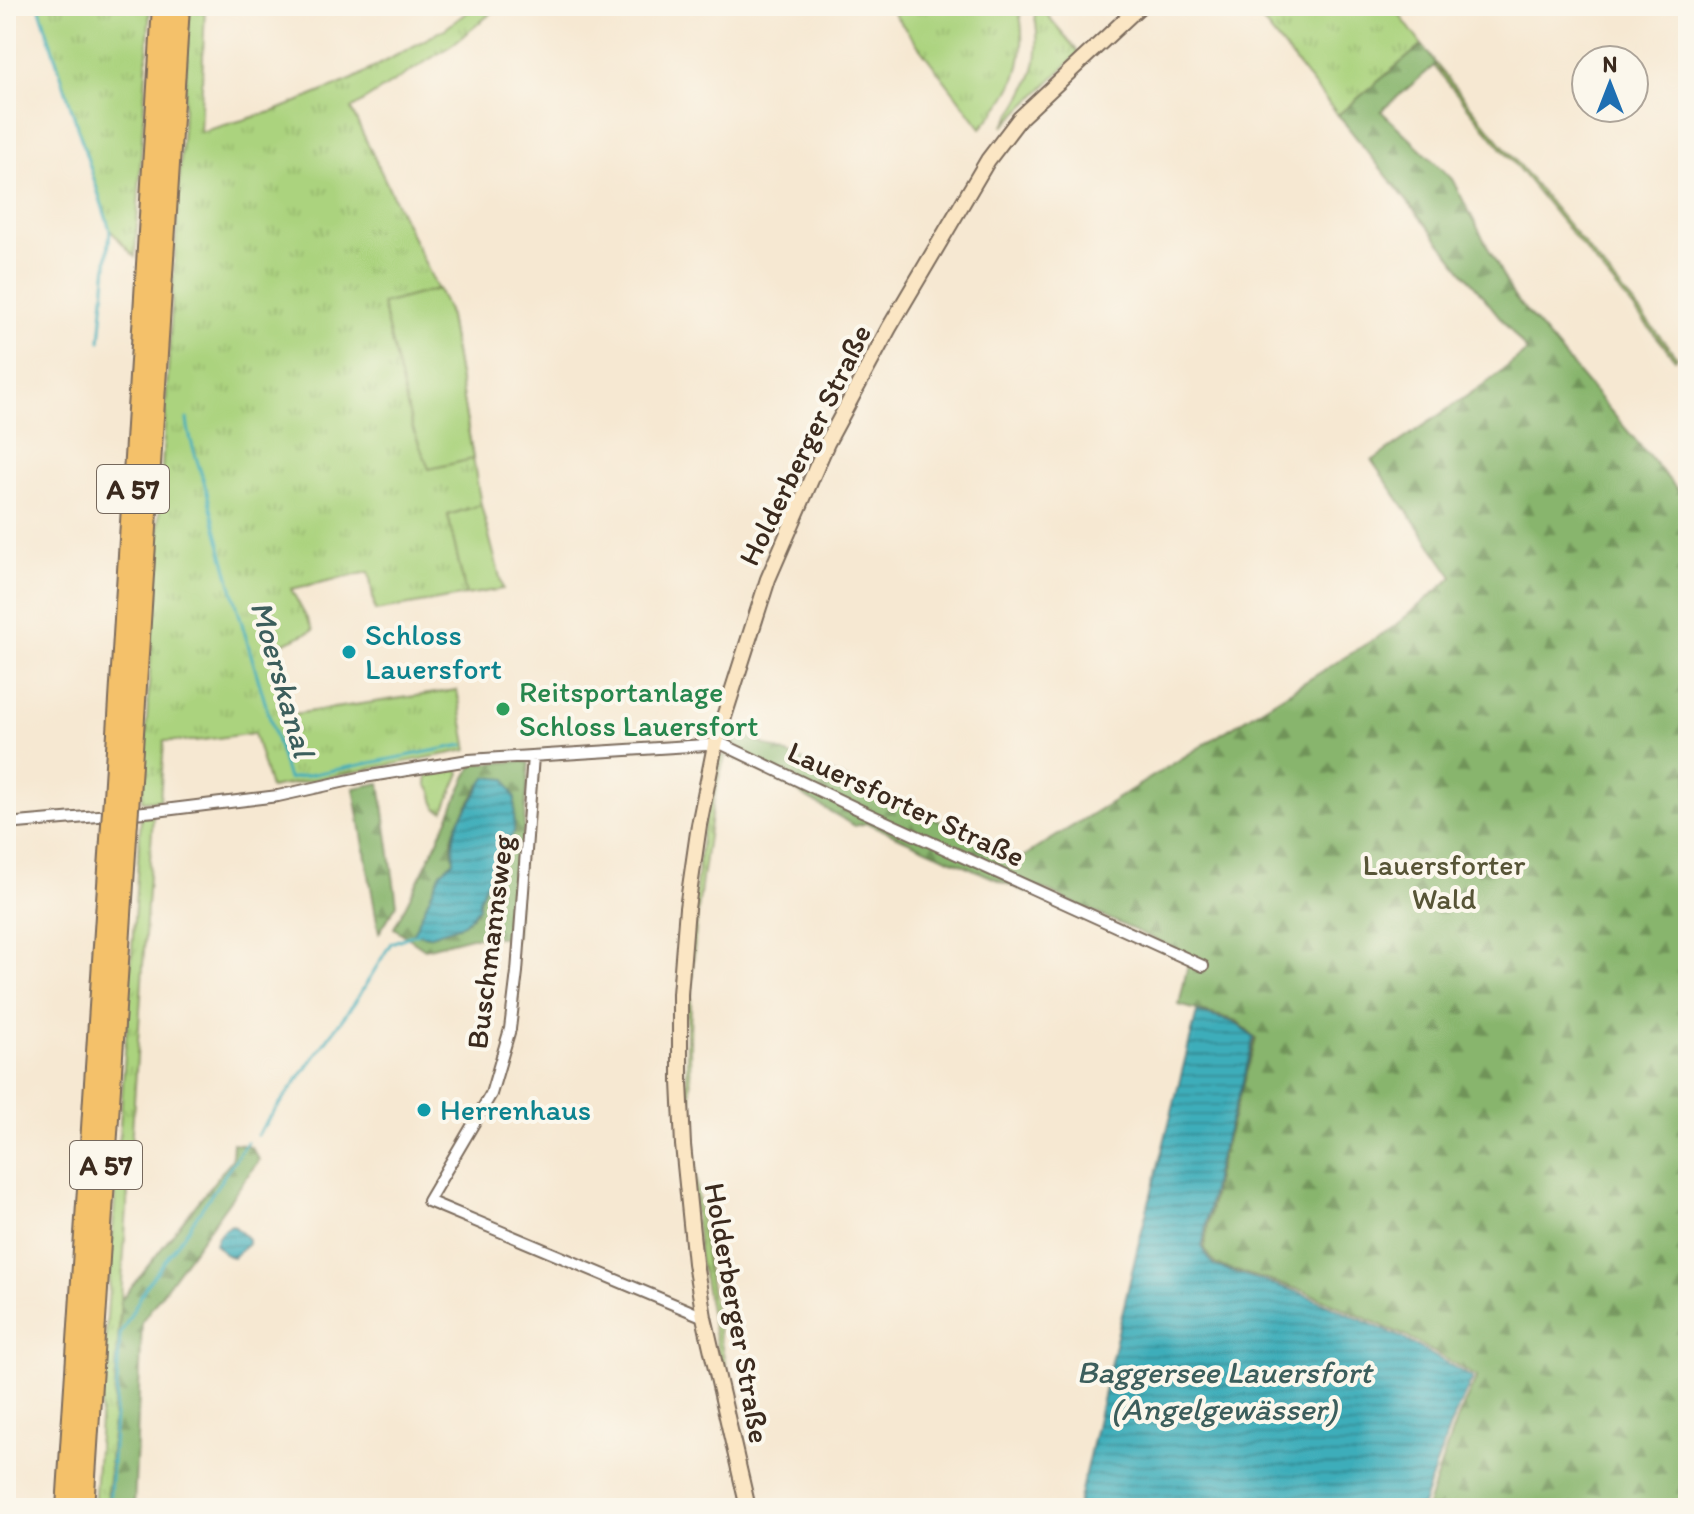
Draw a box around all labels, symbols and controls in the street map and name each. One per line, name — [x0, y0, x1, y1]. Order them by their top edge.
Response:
north arrow — [1570, 44, 1650, 124]
text: N — [1603, 51, 1617, 78]
street label: Holderberger Straße — [730, 318, 879, 572]
road number: A 57 — [97, 465, 169, 513]
water label: Moerskanal — [243, 597, 324, 763]
place label: Schloss Lauersfort — [365, 616, 502, 687]
marker: Schloss Lauersfort — [340, 643, 358, 661]
place label: Reitsportanlage Schloss Lauersfort — [519, 673, 758, 744]
marker: Reitsportanlage Schloss Lauersfort — [494, 700, 512, 718]
street label: Lauersforter Straße — [782, 732, 1031, 875]
street label: Buschmannsweg — [458, 832, 521, 1051]
park label: Lauersforter Wald — [1363, 846, 1526, 917]
place label: Herrenhaus — [440, 1091, 591, 1128]
marker: Herrenhaus — [415, 1101, 433, 1119]
road number: A 57 — [70, 1141, 142, 1189]
street label: Holderberger Straße — [696, 1180, 779, 1446]
water label: Baggersee Lauersfort (Angelgewässer) — [1076, 1353, 1375, 1428]

